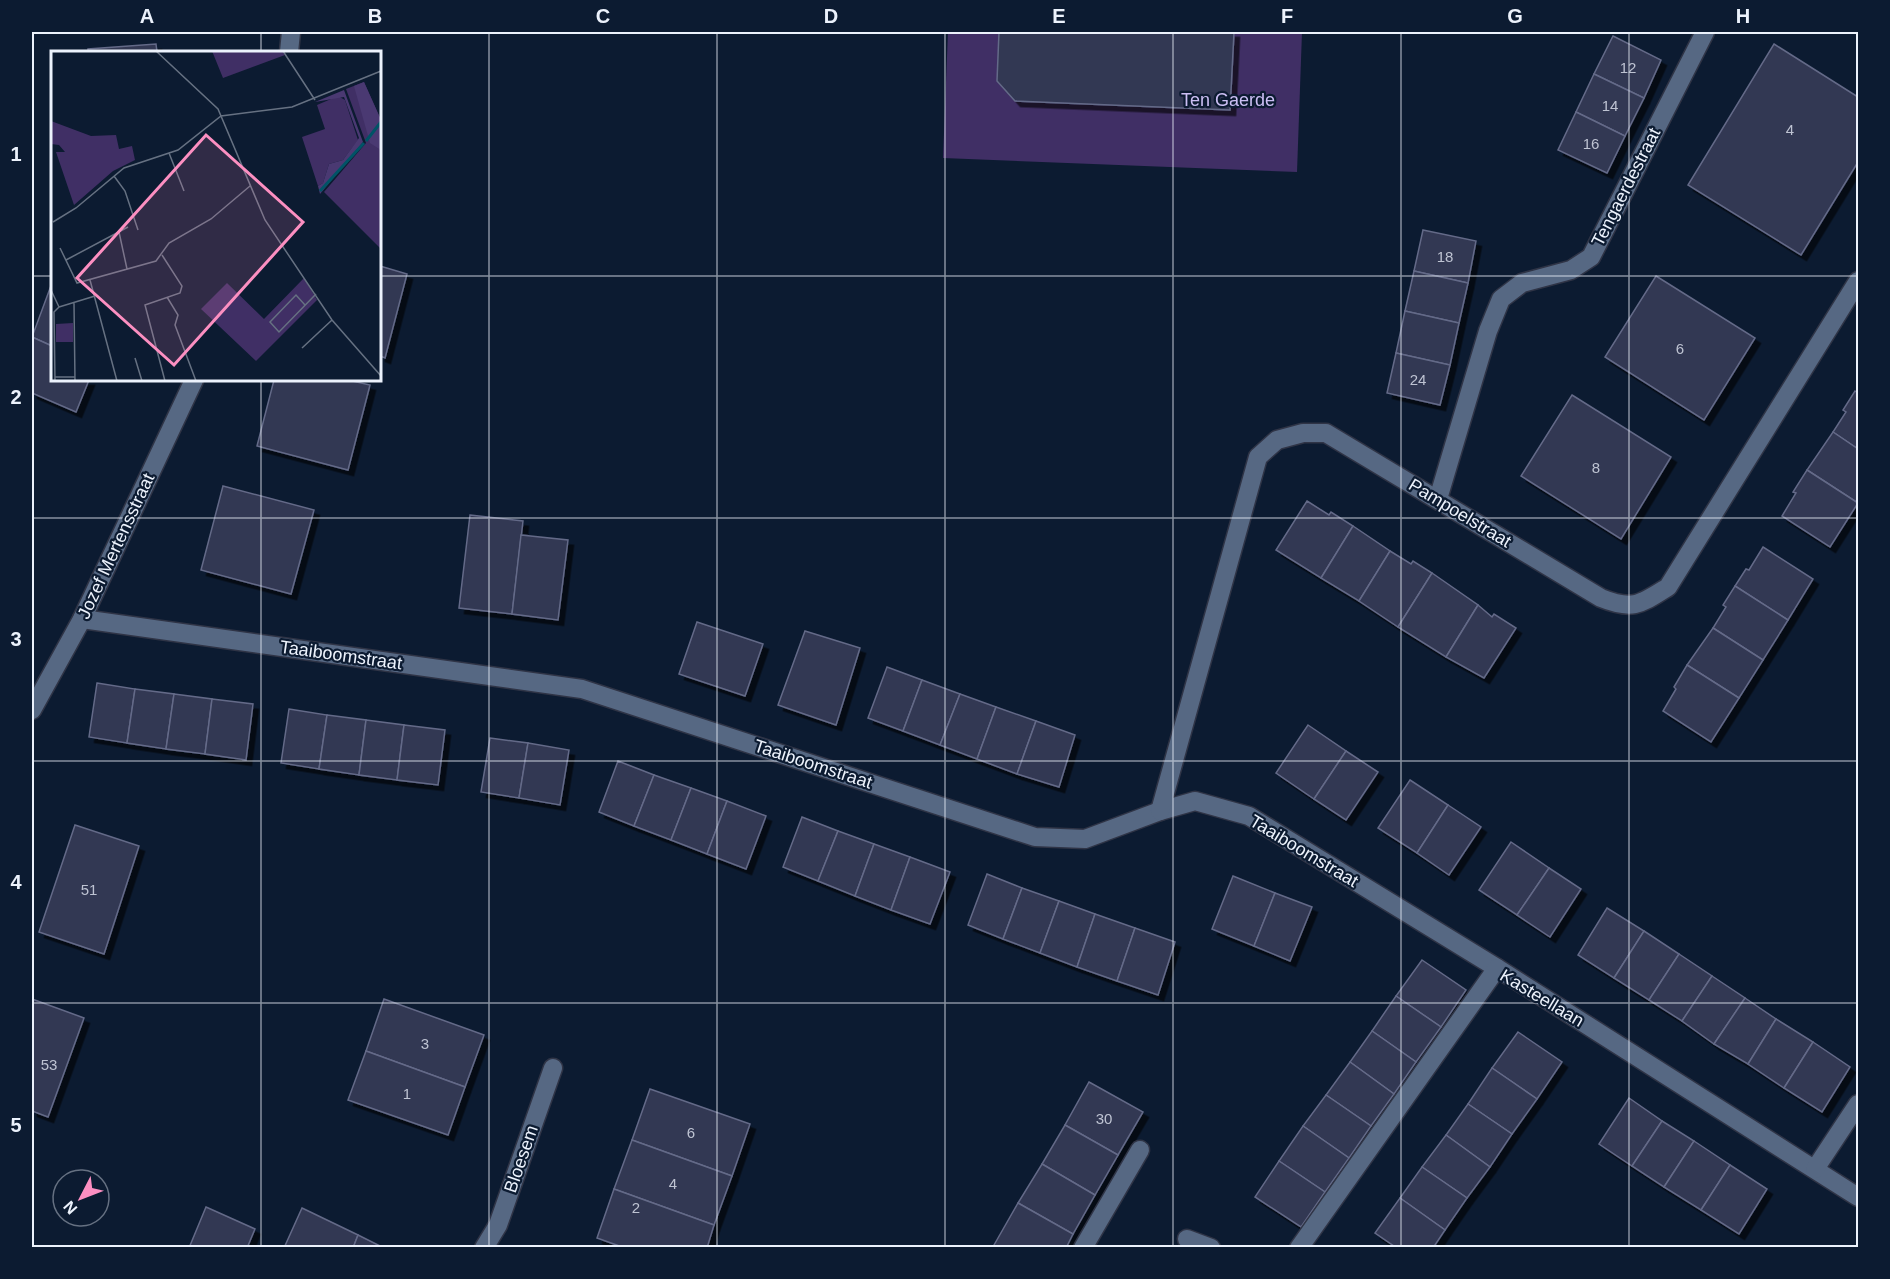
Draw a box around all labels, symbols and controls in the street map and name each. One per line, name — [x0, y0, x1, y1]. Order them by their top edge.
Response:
text: A — [140, 5, 154, 27]
text: B — [368, 5, 382, 27]
text: C — [596, 5, 610, 27]
text: D — [824, 5, 838, 27]
text: E — [1052, 5, 1066, 27]
text: F — [1281, 5, 1293, 27]
text: G — [1507, 5, 1523, 27]
text: H — [1736, 5, 1750, 27]
inset map — [51, 51, 381, 381]
house number: 12 — [1620, 59, 1636, 76]
park label: Ten Gaerde — [1181, 90, 1275, 110]
house number: 14 — [1602, 97, 1618, 114]
house number: 4 — [1786, 121, 1794, 138]
street label: Tengaerdestraat — [1588, 125, 1664, 249]
house number: 16 — [1583, 135, 1599, 152]
text: 1 — [10, 143, 22, 165]
house number: 18 — [1437, 248, 1453, 265]
house number: 6 — [1676, 340, 1684, 357]
house number: 24 — [1410, 371, 1426, 388]
text: 2 — [10, 386, 22, 408]
house number: 8 — [1592, 459, 1600, 476]
street label: Jozef Mertensstraat — [74, 470, 158, 622]
street label: Pampoelstraat — [1405, 475, 1515, 551]
text: 3 — [10, 628, 22, 650]
street label: Taaiboomstraat — [279, 637, 403, 673]
street label: Taaiboomstraat — [751, 735, 875, 793]
street label: Taaiboomstraat — [1246, 811, 1362, 891]
text: 4 — [10, 871, 22, 893]
house number: 51 — [81, 881, 97, 898]
street label: Kasteellaan — [1497, 965, 1587, 1031]
house number: 3 — [421, 1035, 429, 1052]
house number: 53 — [41, 1056, 57, 1073]
house number: 1 — [403, 1085, 411, 1102]
house number: 30 — [1096, 1110, 1112, 1127]
text: 5 — [10, 1114, 22, 1136]
street label: Bloesem — [500, 1123, 542, 1195]
house number: 6 — [687, 1124, 695, 1141]
north arrow — [51, 1168, 111, 1228]
house number: 4 — [669, 1175, 677, 1192]
text: N — [60, 1198, 80, 1218]
house number: 2 — [632, 1199, 640, 1216]

